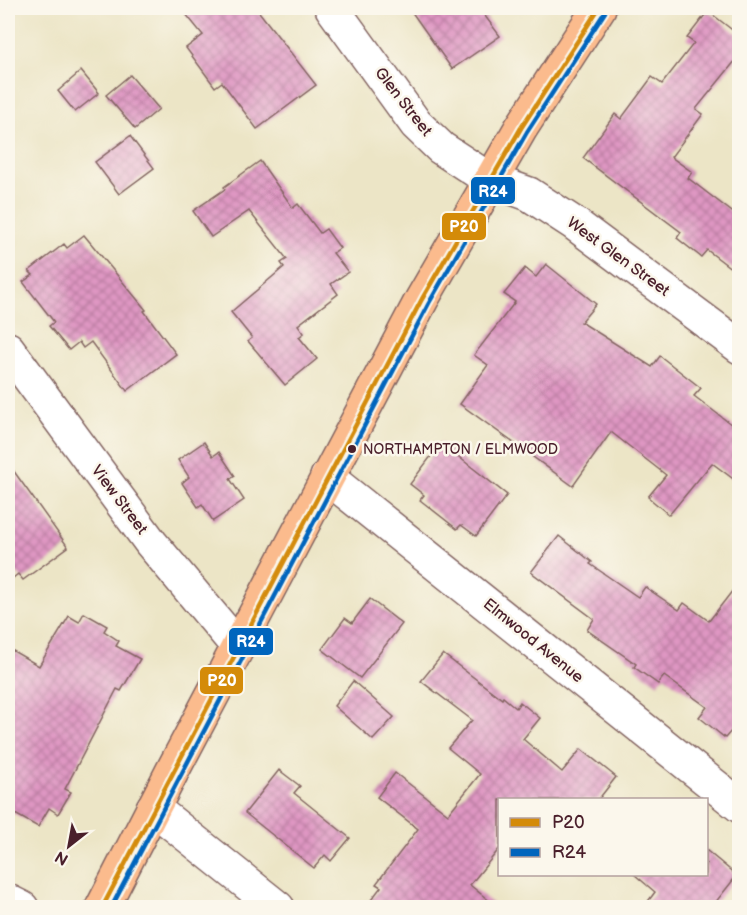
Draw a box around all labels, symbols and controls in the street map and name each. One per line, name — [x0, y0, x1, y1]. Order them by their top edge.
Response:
street label: Glen Street — [370, 64, 436, 140]
line badge: R24 — [470, 176, 516, 205]
text: R24 — [478, 183, 508, 202]
line badge: P20 — [441, 212, 487, 241]
street label: West Glen Street — [563, 213, 673, 301]
text: P20 — [449, 218, 479, 237]
place label: NORTHAMPTON / ELMWOOD — [363, 441, 558, 458]
marker: NORTHAMPTON / ELMWOOD — [346, 443, 358, 455]
street label: View Street — [87, 462, 151, 538]
street label: Elmwood Avenue — [479, 595, 587, 687]
line badge: R24 — [228, 627, 274, 656]
text: R24 — [236, 633, 266, 652]
line badge: P20 — [199, 666, 244, 695]
text: P20 — [207, 672, 237, 691]
legend — [498, 798, 708, 876]
text: P20 — [552, 812, 585, 833]
north arrow — [39, 816, 99, 876]
text: R24 — [552, 842, 586, 863]
text: N — [52, 846, 72, 869]

